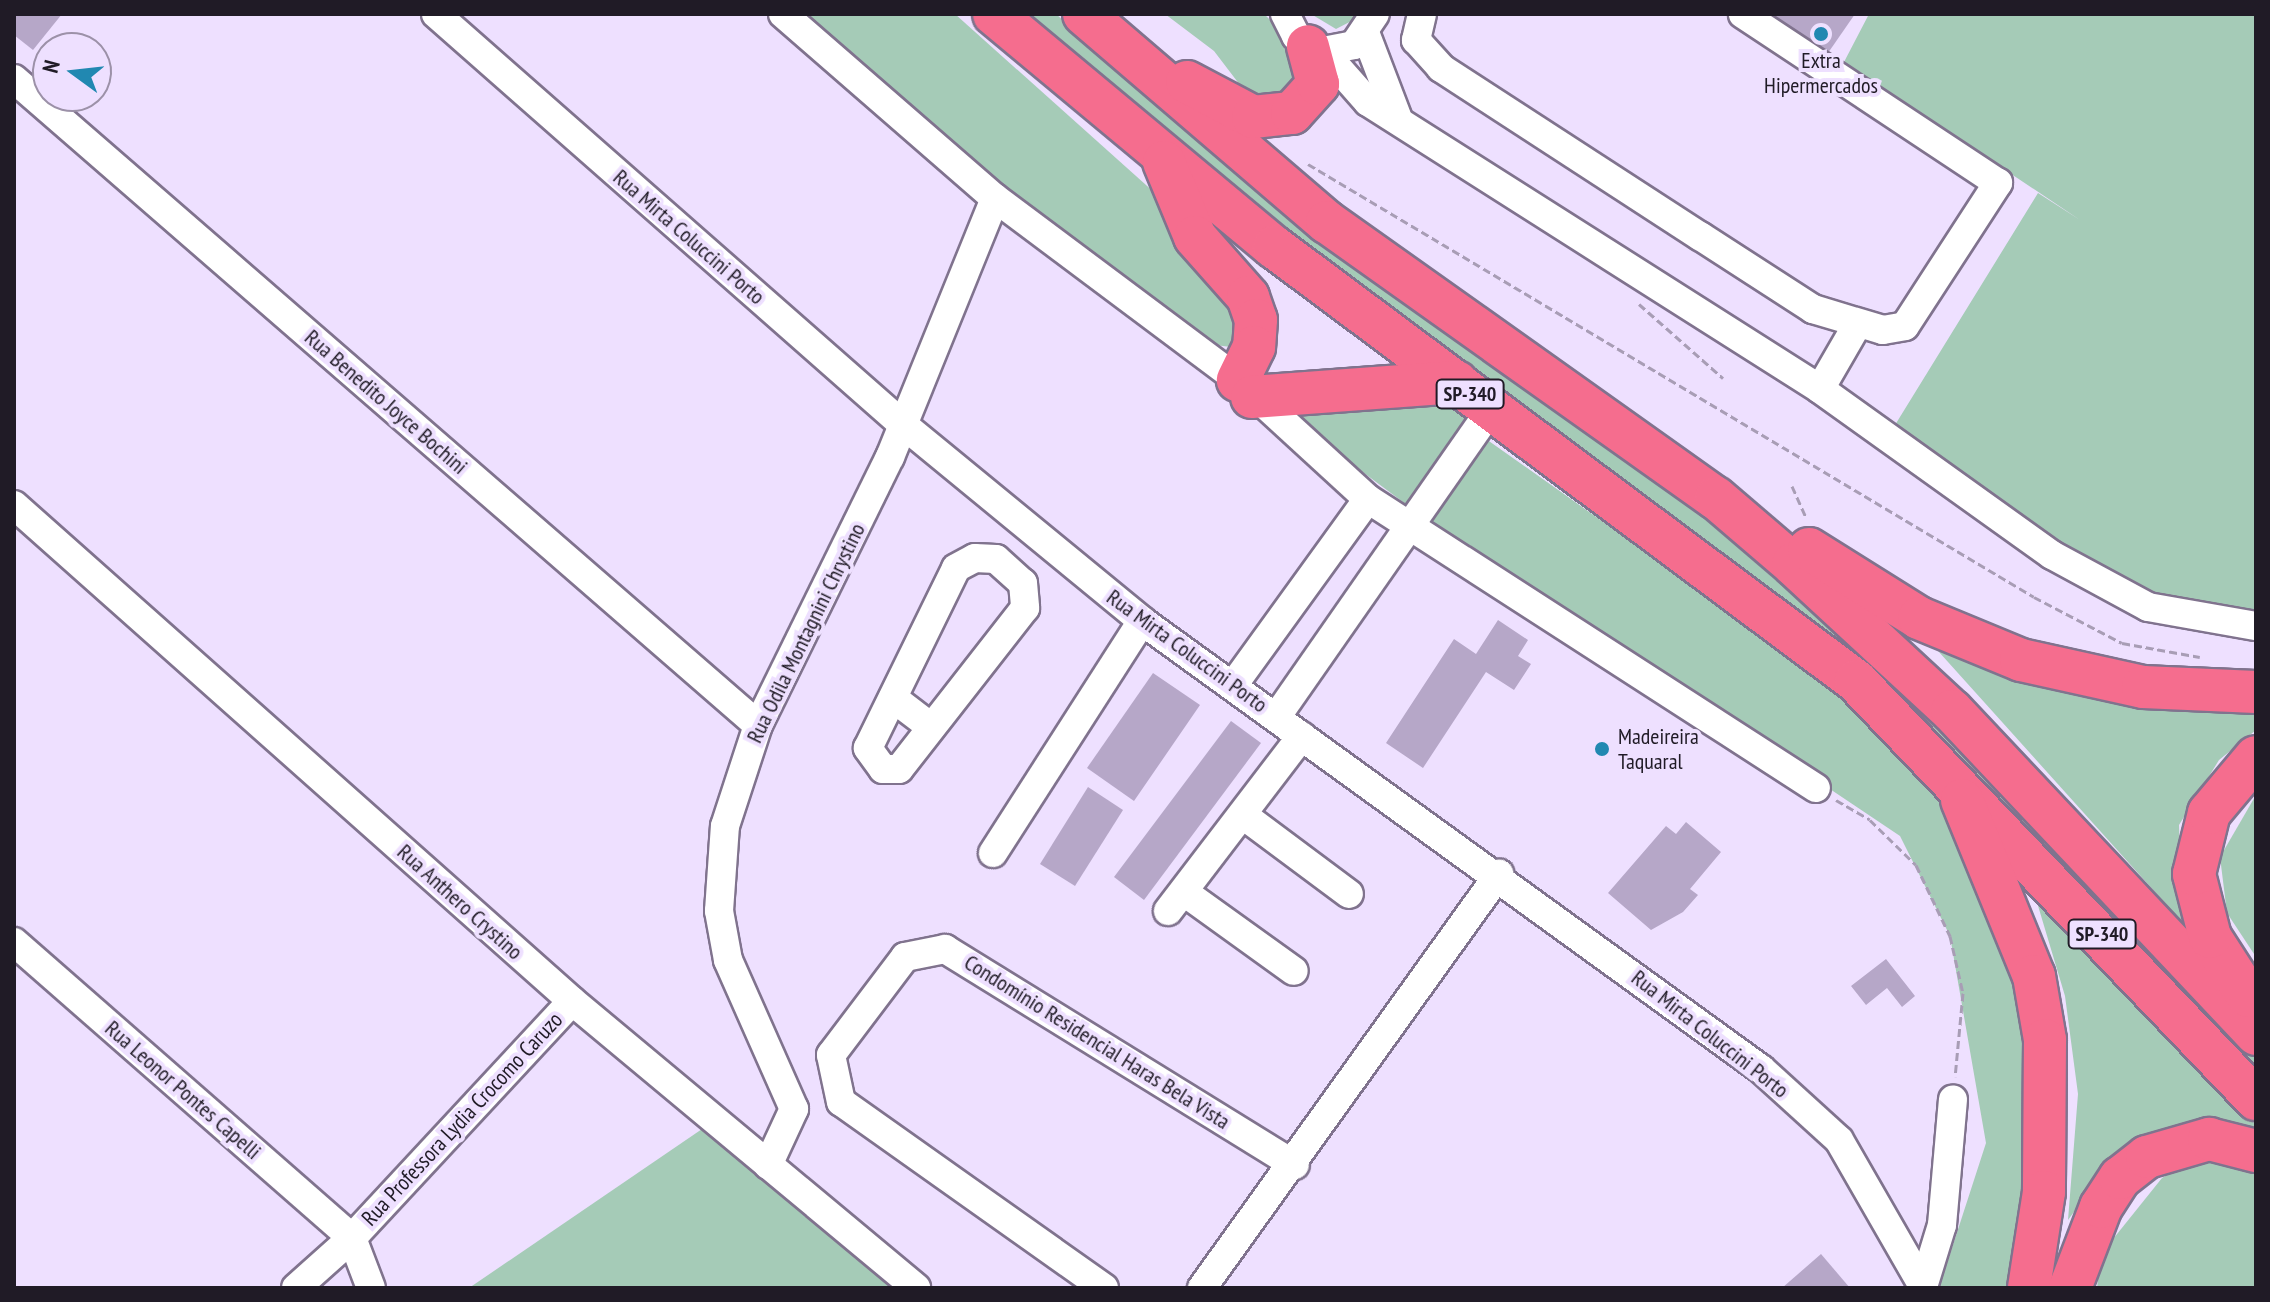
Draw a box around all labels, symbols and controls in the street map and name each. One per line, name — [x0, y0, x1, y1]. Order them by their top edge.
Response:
marker: Extra Hipermercados — [1812, 25, 1830, 43]
north arrow — [32, 32, 112, 112]
place label: Extra Hipermercados — [1764, 47, 1878, 98]
text: N — [36, 57, 66, 76]
street label: Rua Mirta Coluccini Porto — [608, 164, 770, 310]
street label: Rua Benedito Joyce Bochini — [299, 324, 473, 480]
road number: SP-340 — [1434, 378, 1506, 410]
street label: Rua Odila Montagnini Chrystino — [741, 519, 871, 747]
street label: Rua Mirta Coluccini Porto — [1102, 584, 1272, 718]
place label: Madeireira Taquaral — [1618, 723, 1699, 774]
marker: Madeireira Taquaral — [1593, 740, 1611, 758]
street label: Rua Anthero Crystino — [392, 839, 528, 965]
road number: SP-340 — [2066, 918, 2138, 950]
street label: Condomínio Residencial Haras Bela Vista — [959, 949, 1235, 1135]
street label: Rua Mirta Coluccini Porto — [1626, 965, 1794, 1103]
street label: Rua Professora Lydia Crocomo Caruzo — [356, 1007, 568, 1231]
street label: Rua Leonor Pontes Capelli — [100, 1015, 266, 1165]

